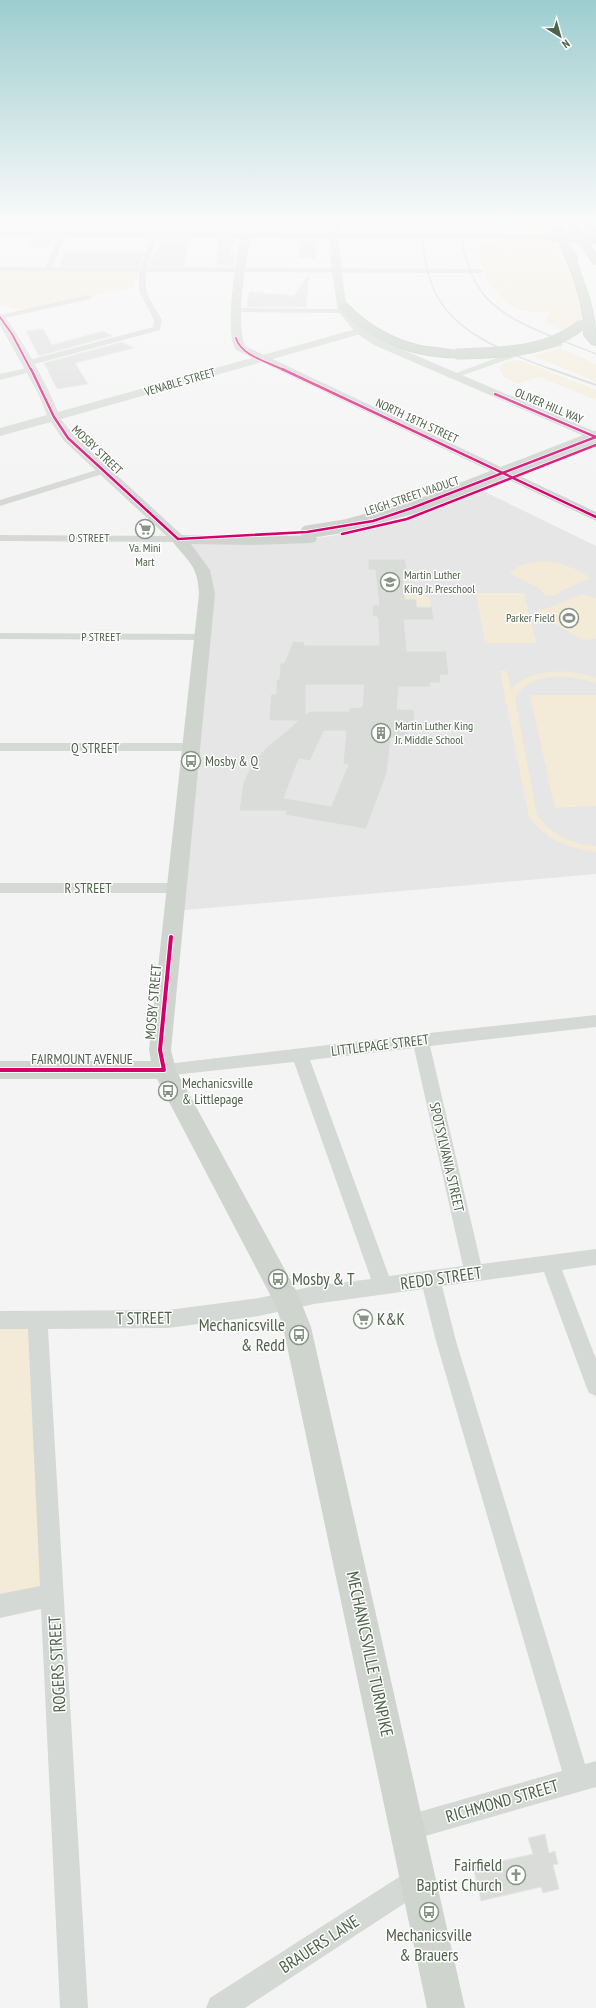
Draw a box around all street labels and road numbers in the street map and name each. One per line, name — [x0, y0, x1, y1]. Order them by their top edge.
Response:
street label: VENABLE STREET — [142, 364, 218, 399]
street label: OLIVER HILL WAY — [513, 384, 586, 427]
street label: NORTH 18TH STREET — [373, 395, 462, 447]
street label: MOSBY STREET — [69, 422, 126, 478]
street label: LEIGH STREET VIADUCT — [363, 472, 462, 519]
street label: O STREET — [68, 530, 110, 545]
street label: P STREET — [81, 629, 121, 644]
street label: Q STREET — [71, 739, 120, 757]
street label: R STREET — [65, 879, 112, 897]
street label: MOSBY STREET — [141, 963, 165, 1040]
street label: LITTLEPAGE STREET — [330, 1030, 431, 1060]
street label: FAIRMOUNT AVENUE — [31, 1050, 133, 1068]
street label: SPOTSYLVANIA STREET — [426, 1100, 469, 1214]
street label: REDD STREET — [399, 1261, 484, 1295]
street label: T STREET — [116, 1307, 173, 1329]
street label: MECHANICSVILLE TURNPIKE — [342, 1569, 398, 1739]
street label: ROGERS STREET — [43, 1615, 71, 1713]
street label: RICHMOND STREET — [443, 1774, 561, 1828]
street label: BRAUERS LANE — [275, 1910, 363, 1978]

